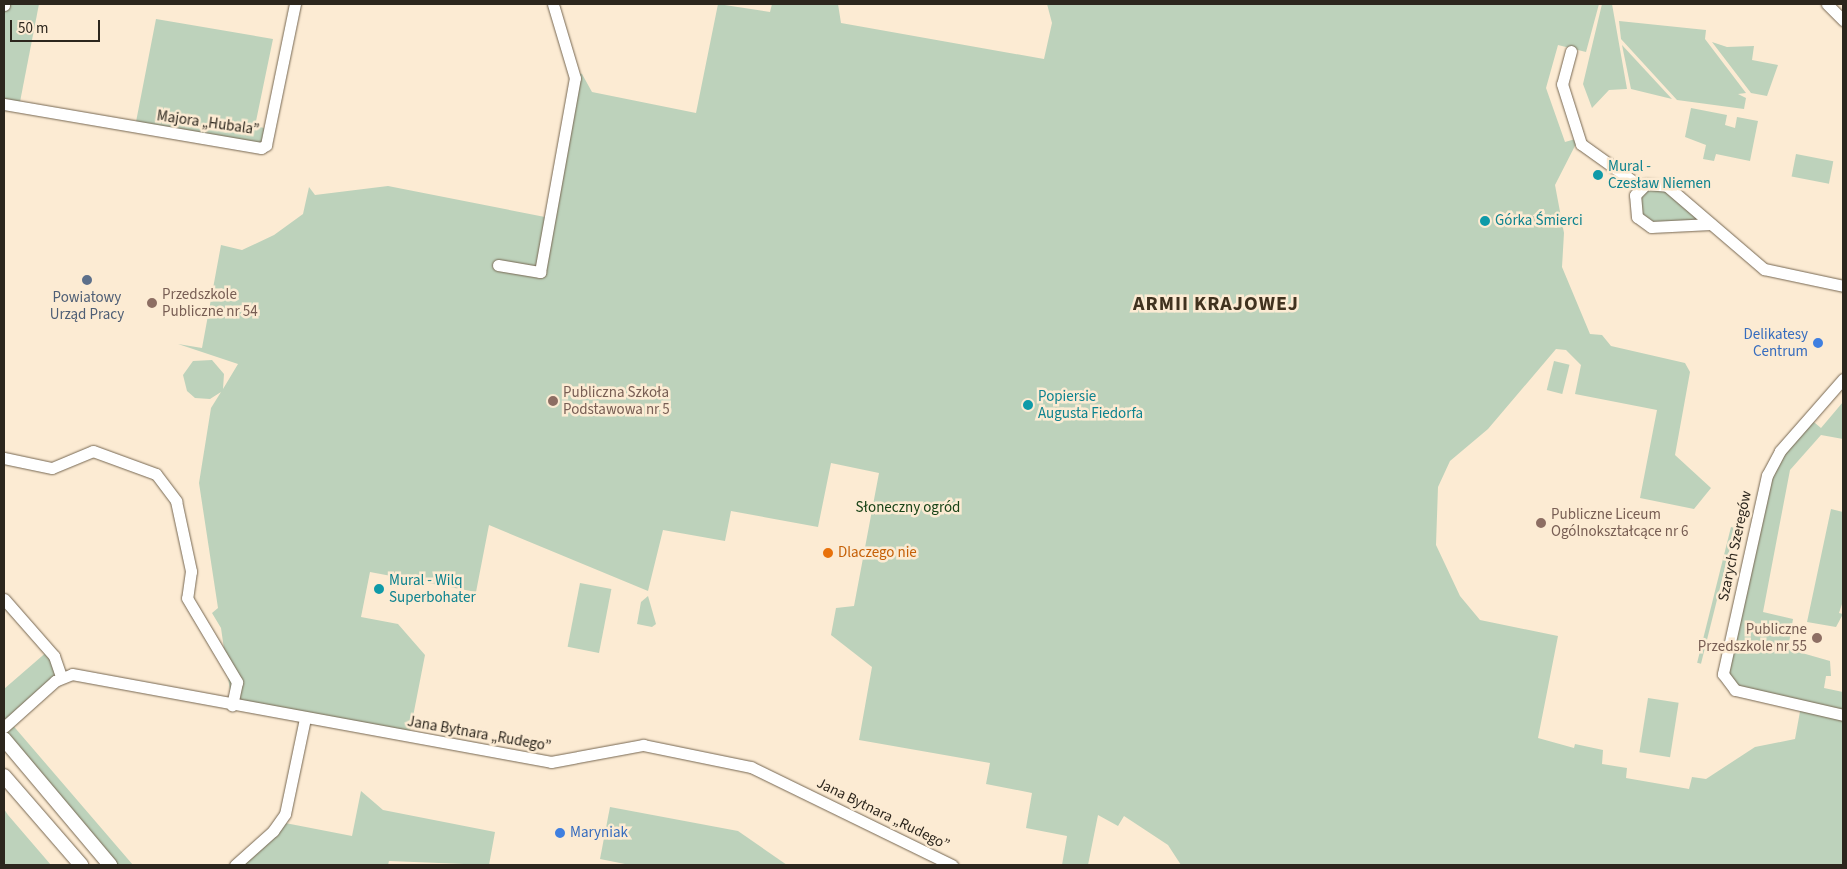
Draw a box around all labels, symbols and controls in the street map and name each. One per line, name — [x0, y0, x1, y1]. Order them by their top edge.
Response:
scale bar — [12, 10, 102, 42]
text: 50 m — [18, 18, 48, 39]
street label: Majora „Hubala” — [156, 107, 260, 139]
place label: Mural - Czesław Niemen — [1608, 157, 1711, 192]
marker: Mural - Czesław Niemen — [1592, 169, 1604, 181]
place label: Górka Śmierci — [1495, 212, 1583, 230]
marker: Górka Śmierci — [1479, 215, 1491, 227]
marker: Powiatowy Urząd Pracy — [81, 274, 93, 286]
place label: Przedszkole Publiczne nr 54 — [162, 285, 258, 320]
place label: Powiatowy Urząd Pracy — [50, 288, 124, 323]
district label: ARMII KRAJOWEJ — [1131, 292, 1301, 316]
marker: Przedszkole Publiczne nr 54 — [146, 297, 158, 309]
place label: Delikatesy Centrum — [1744, 325, 1808, 360]
marker: Delikatesy Centrum — [1812, 337, 1824, 349]
place label: Publiczna Szkoła Podstawowa nr 5 — [563, 383, 670, 418]
place label: Popiersie Augusta Fiedorfa — [1038, 387, 1143, 422]
marker: Publiczna Szkoła Podstawowa nr 5 — [547, 395, 559, 407]
marker: Popiersie Augusta Fiedorfa — [1022, 399, 1034, 411]
street label: Szarych Szeregów — [1715, 489, 1755, 603]
park label: Słoneczny ogród — [856, 499, 960, 517]
place label: Publiczne Liceum Ogólnokształcące nr 6 — [1551, 505, 1689, 540]
marker: Publiczne Liceum Ogólnokształcące nr 6 — [1535, 517, 1547, 529]
place label: Dlaczego nie — [838, 544, 917, 562]
marker: Dlaczego nie — [822, 547, 834, 559]
place label: Mural - Wilq Superbohater — [389, 571, 476, 606]
marker: Mural - Wilq Superbohater — [373, 583, 385, 595]
place label: Publiczne Przedszkole nr 55 — [1698, 620, 1807, 655]
marker: Publiczne Przedszkole nr 55 — [1811, 632, 1823, 644]
street label: Jana Bytnara „Rudego” — [406, 712, 552, 756]
street label: Jana Bytnara „Rudego” — [814, 774, 952, 854]
place label: Maryniak — [570, 824, 628, 842]
marker: Maryniak — [554, 827, 566, 839]

